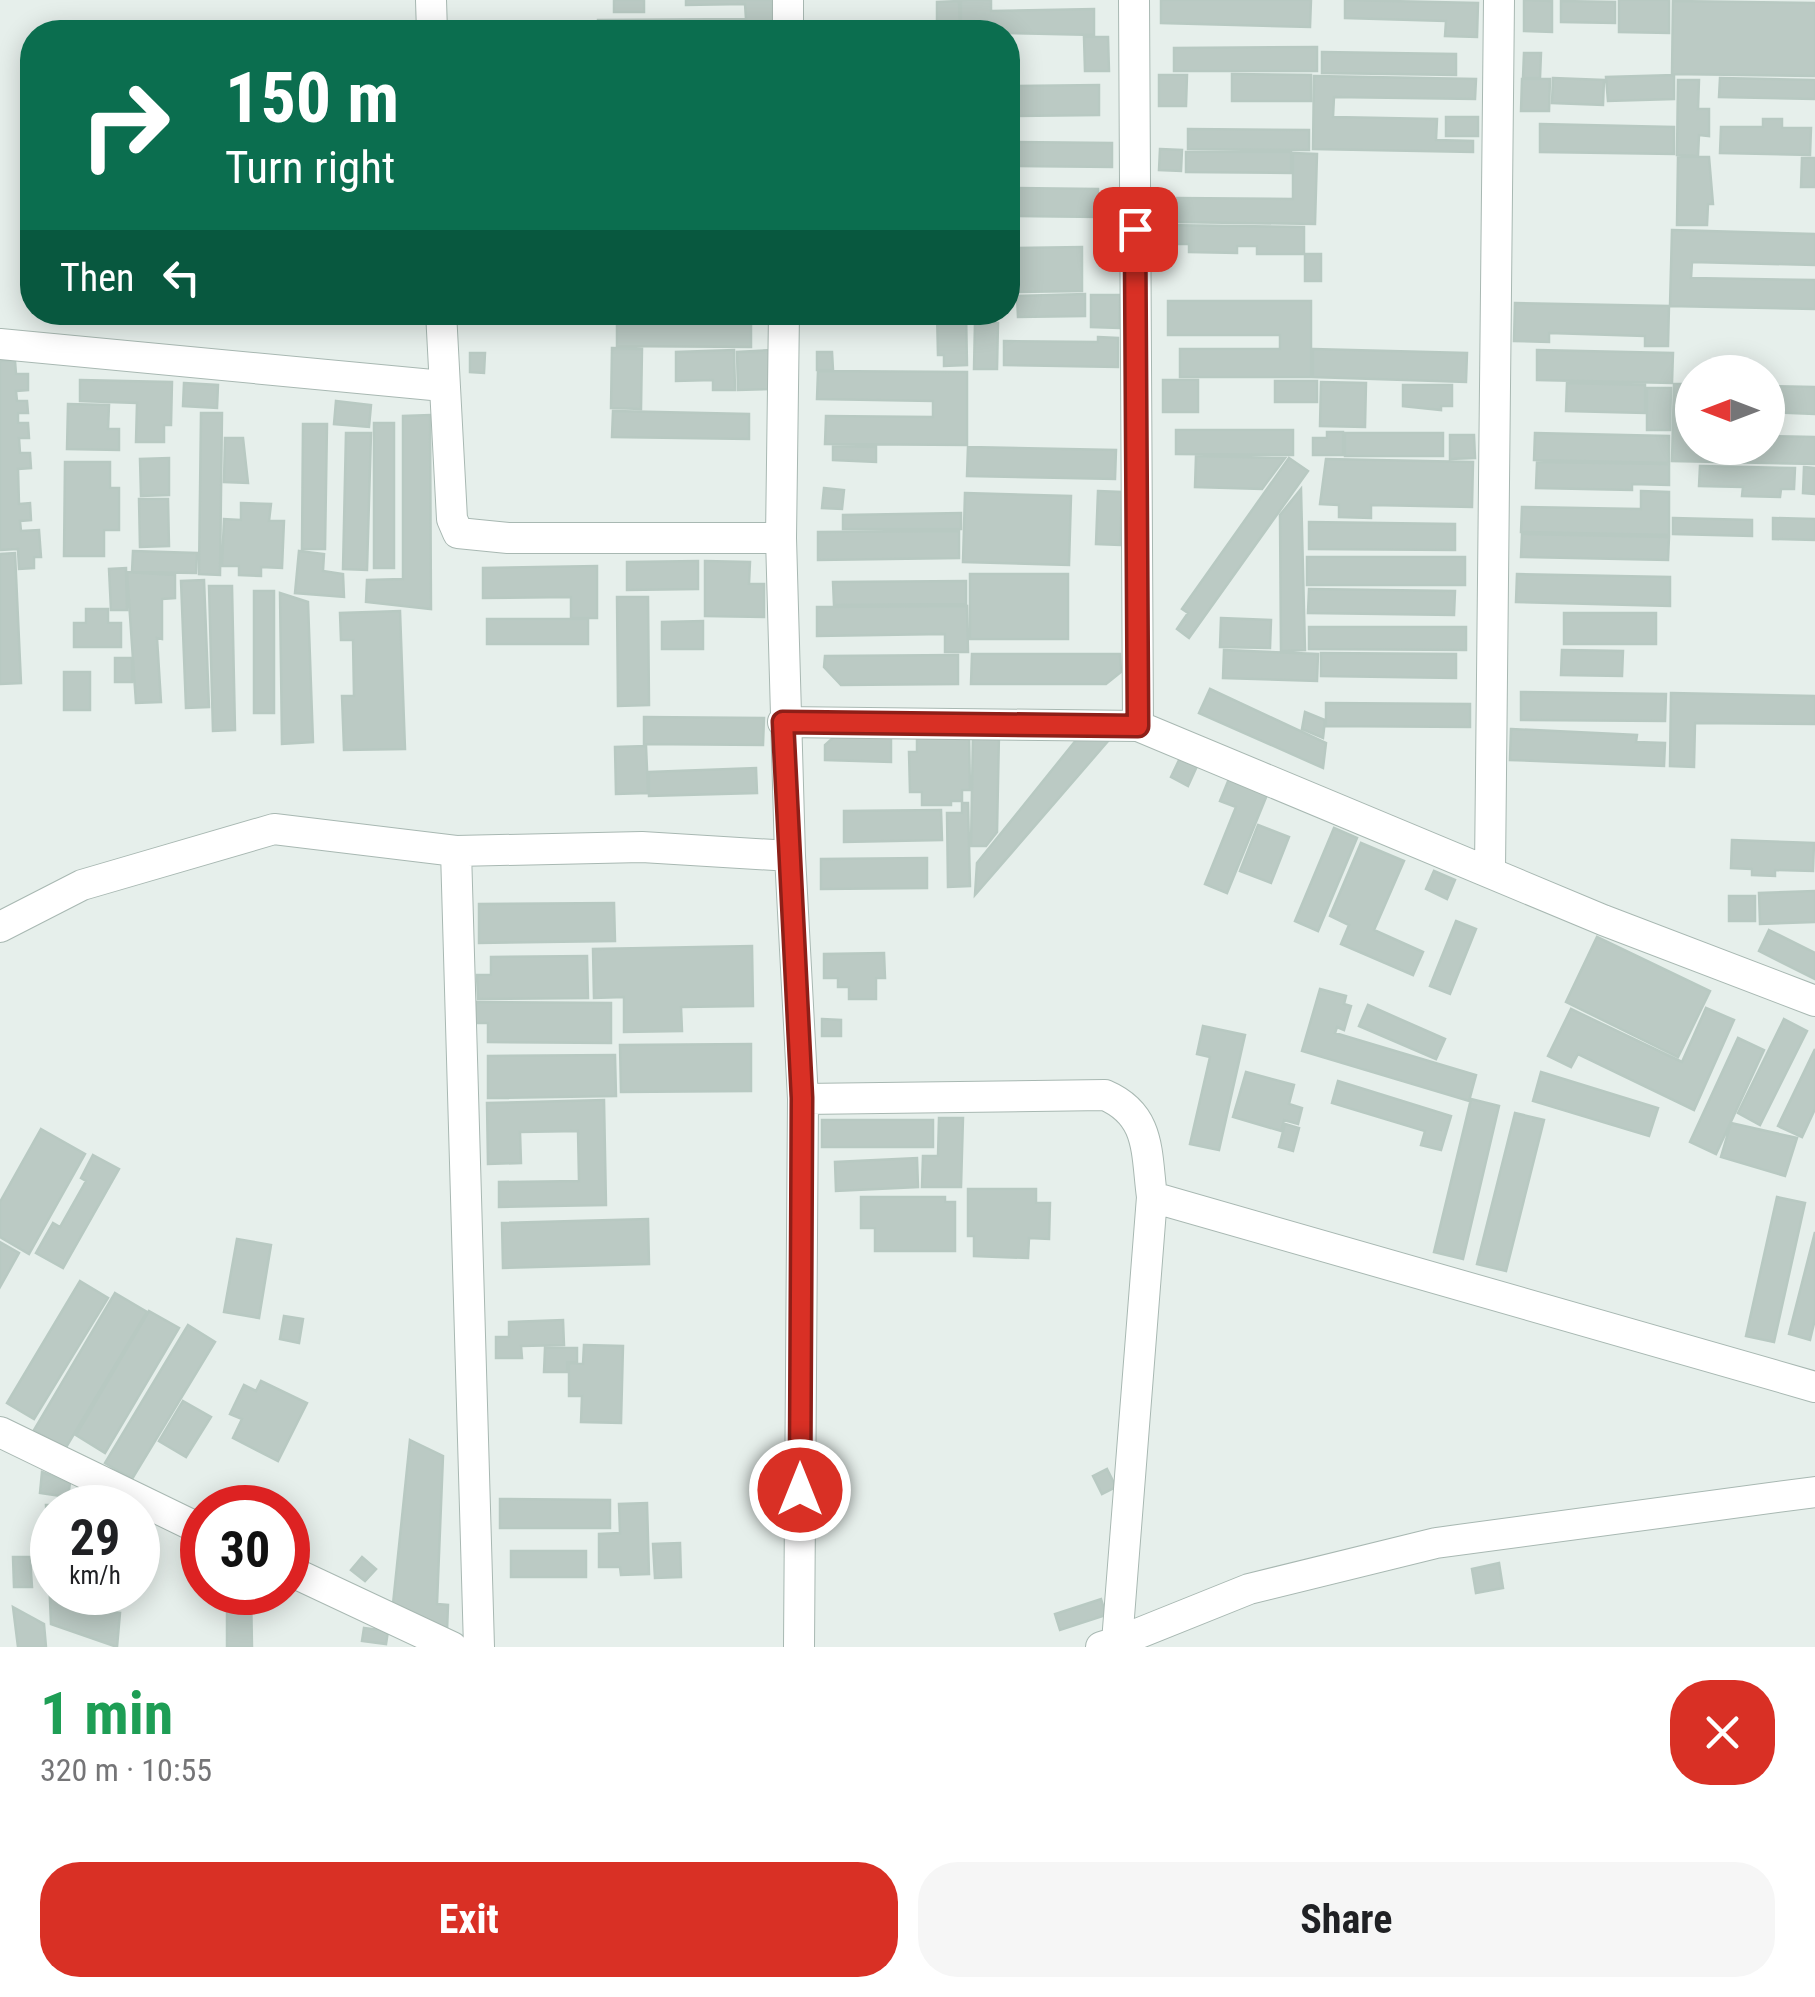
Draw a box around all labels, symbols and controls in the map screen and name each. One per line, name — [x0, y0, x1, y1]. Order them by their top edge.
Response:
text: 150 m — [225, 57, 399, 139]
icon: right — [60, 60, 190, 190]
text: Turn right — [225, 141, 395, 194]
pin — [1093, 187, 1178, 272]
icon: arrive — [1108, 202, 1163, 257]
icon: left — [154, 250, 209, 305]
text: Then — [60, 256, 134, 300]
north arrow — [1675, 355, 1785, 465]
map controls — [1675, 355, 1785, 465]
position arrow — [748, 1438, 852, 1542]
speed limit sign: 30 — [180, 1485, 310, 1615]
text: 29 — [70, 1509, 120, 1567]
text: km/h — [69, 1561, 121, 1590]
text: 1 min — [40, 1678, 173, 1749]
button: close — [1670, 1680, 1775, 1785]
text: 320 m · 10:55 — [40, 1751, 212, 1789]
button: Exit — [40, 1862, 898, 1977]
button: Share — [918, 1862, 1775, 1977]

